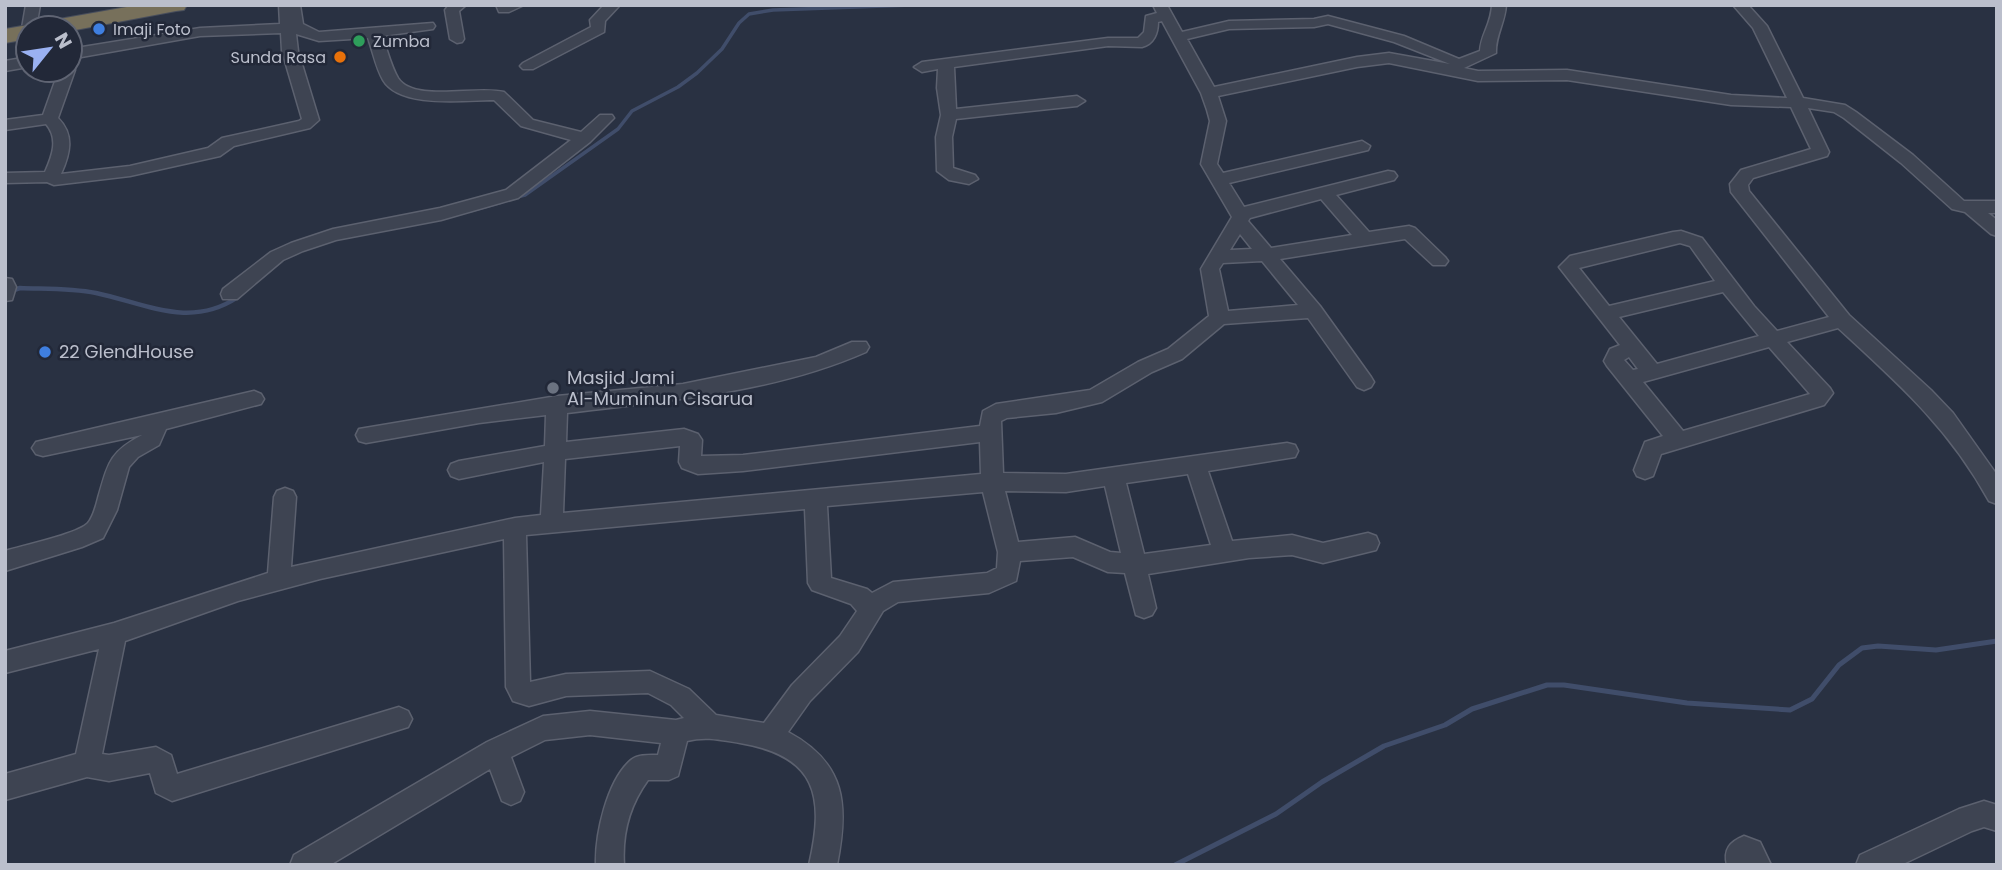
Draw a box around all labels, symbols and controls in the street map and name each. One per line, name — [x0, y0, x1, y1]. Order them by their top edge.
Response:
north arrow — [14, 14, 84, 84]
place label: Imaji Foto — [113, 18, 191, 41]
marker: Imaji Foto — [91, 21, 107, 37]
text: N — [48, 28, 79, 54]
place label: Zumba — [373, 30, 430, 53]
marker: Zumba — [351, 33, 367, 49]
place label: Sunda Rasa — [231, 46, 326, 69]
marker: Sunda Rasa — [332, 49, 348, 65]
place label: 22 GlendHouse — [59, 339, 194, 364]
marker: 22 GlendHouse — [37, 344, 53, 360]
place label: Masjid Jami Al-Muminun Cisarua — [567, 365, 753, 411]
marker: Masjid Jami Al-Muminun Cisarua — [545, 380, 561, 396]

